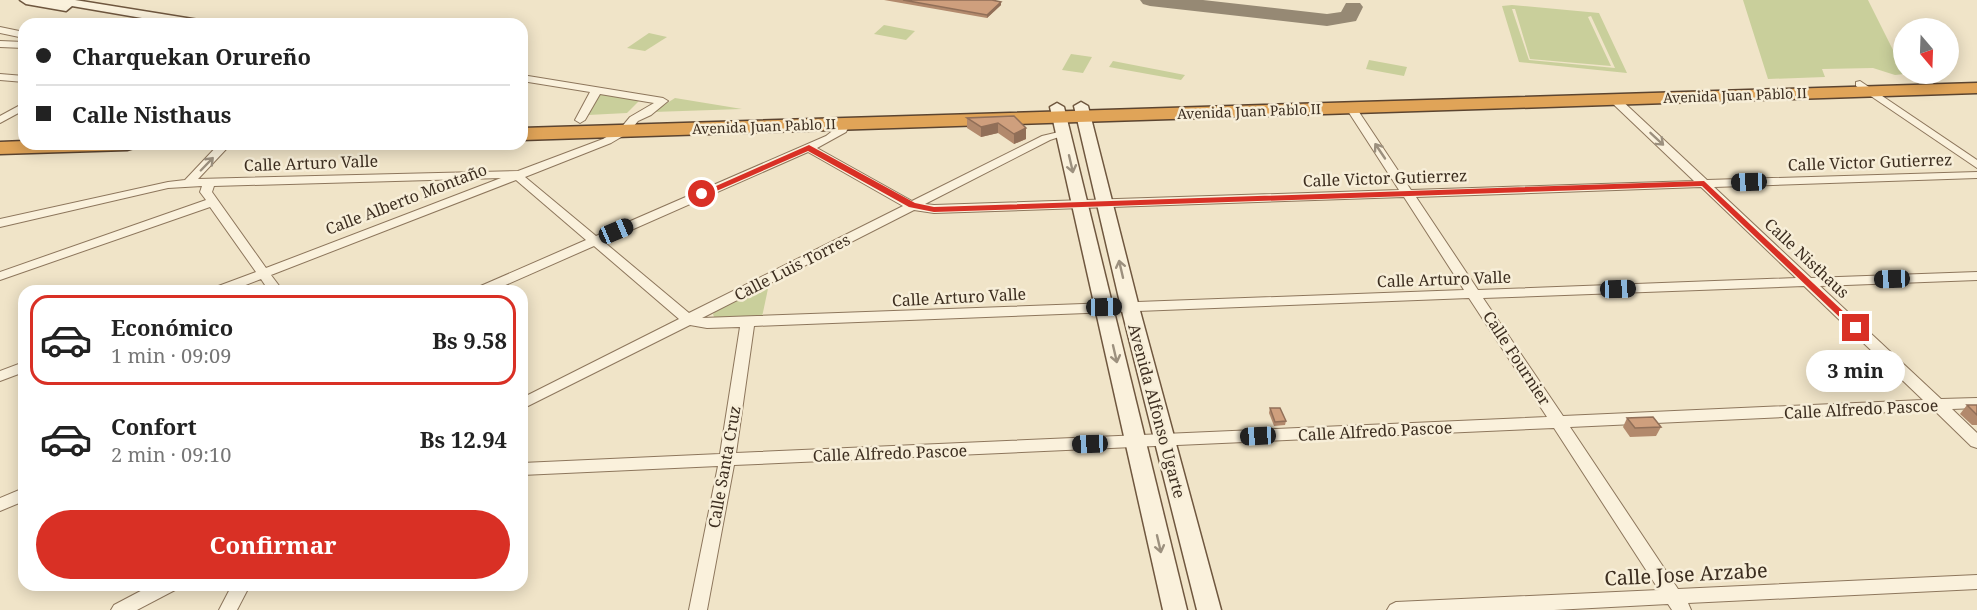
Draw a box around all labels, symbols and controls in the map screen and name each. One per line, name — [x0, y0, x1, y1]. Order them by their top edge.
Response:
north arrow — [1893, 18, 1959, 84]
map controls — [1893, 18, 1959, 84]
text: Charquekan Orureño — [72, 41, 311, 71]
street label: Avenida Juan Pablo II — [1663, 83, 1807, 107]
text: Calle Nisthaus — [72, 99, 231, 129]
street label: Avenida Juan Pablo II — [1177, 99, 1321, 123]
street label: Avenida Juan Pablo II — [692, 114, 836, 138]
one-way arrow — [1649, 132, 1664, 146]
one-way arrow — [1374, 143, 1386, 160]
street label: Calle Victor Gutierrez — [1787, 148, 1953, 176]
street label: Calle Arturo Valle — [243, 150, 379, 176]
one-way arrow — [1065, 154, 1077, 173]
one-way arrow — [199, 156, 214, 171]
street label: Calle Alberto Montaño — [322, 158, 490, 240]
street label: Calle Victor Gutierrez — [1302, 164, 1468, 192]
car — [1731, 172, 1767, 192]
route start — [688, 180, 715, 207]
street label: Calle Nisthaus — [1760, 213, 1854, 303]
car — [596, 216, 636, 246]
street label: Calle Luis Torres — [730, 228, 854, 306]
one-way arrow — [1114, 259, 1126, 278]
street label: Calle Arturo Valle — [1376, 266, 1512, 292]
car — [1874, 269, 1910, 289]
car — [1600, 279, 1636, 299]
street label: Calle Arturo Valle — [891, 282, 1027, 312]
car — [1086, 298, 1122, 316]
street label: Calle Fournier — [1478, 306, 1556, 410]
text: Económico — [111, 312, 233, 342]
icon: car — [39, 313, 93, 367]
route end — [1842, 314, 1869, 341]
street label: Avenida Alfonso Ugarte — [1123, 321, 1191, 501]
text: Bs 9.58 — [432, 325, 507, 355]
text: 1 min · 09:09 — [111, 342, 231, 369]
one-way arrow — [1109, 344, 1121, 363]
callout: 3 min — [1806, 349, 1906, 391]
text: 3 min — [1827, 357, 1884, 384]
street label: Calle Alfredo Pascoe — [1783, 394, 1939, 424]
street label: Calle Santa Cruz — [702, 404, 746, 530]
text: Confort — [111, 411, 197, 441]
icon: car — [39, 412, 93, 466]
street label: Calle Alfredo Pascoe — [1297, 416, 1453, 446]
text: Bs 12.94 — [420, 424, 507, 454]
car — [1240, 426, 1276, 446]
car — [1072, 434, 1108, 454]
street label: Calle Alfredo Pascoe — [812, 439, 968, 467]
text: 2 min · 09:10 — [111, 441, 231, 468]
button: Confirmar — [36, 510, 510, 579]
one-way arrow — [1154, 534, 1166, 553]
street label: Calle Jose Arzabe — [1604, 556, 1768, 592]

